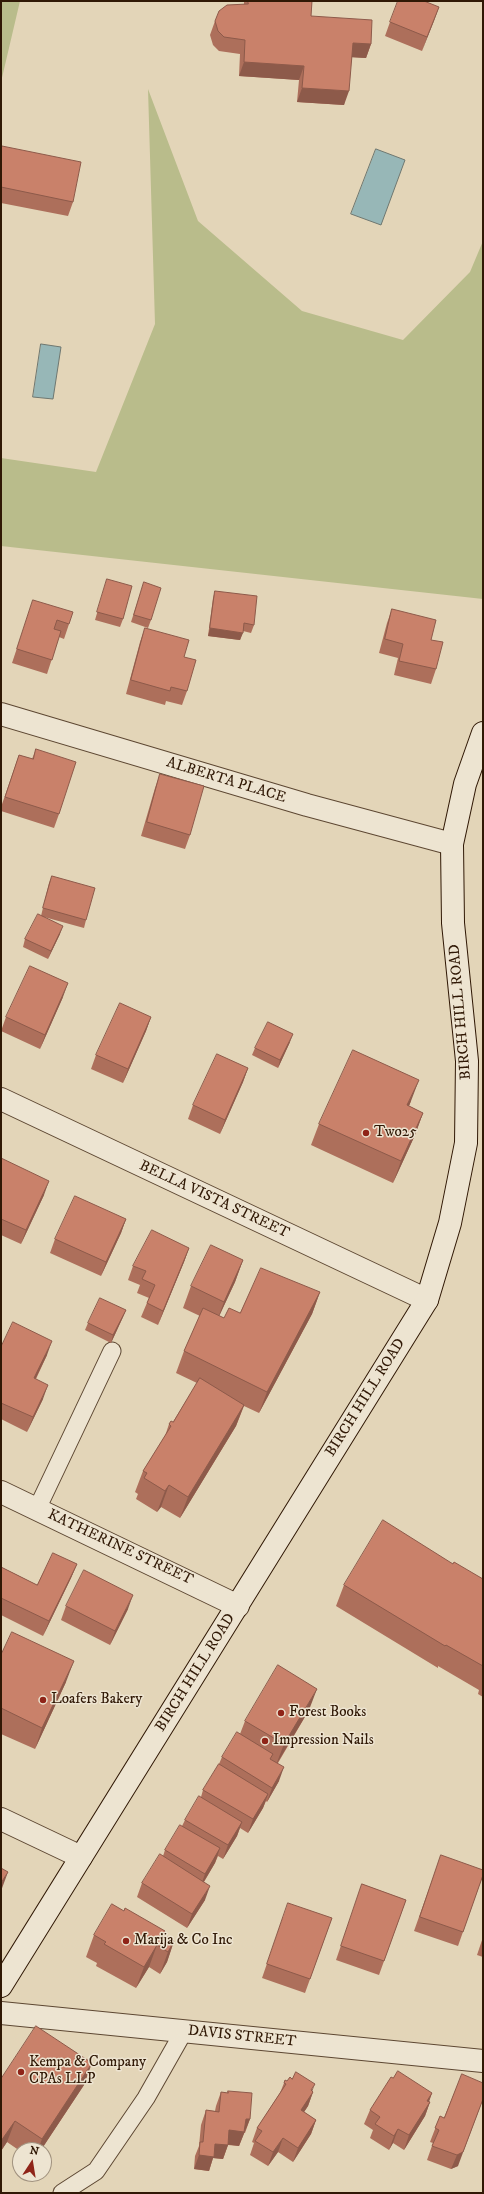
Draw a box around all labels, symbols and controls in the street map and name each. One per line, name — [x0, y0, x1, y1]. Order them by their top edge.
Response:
street label: ALBERTA PLACE — [164, 754, 288, 808]
street label: BIRCH HILL ROAD — [446, 943, 476, 1081]
place label: Two25 — [374, 1124, 417, 1142]
marker: Two25 — [361, 1128, 371, 1138]
street label: BELLA VISTA STREET — [136, 1157, 292, 1243]
street label: BIRCH HILL ROAD — [322, 1336, 410, 1460]
street label: KATHERINE STREET — [44, 1506, 196, 1590]
street label: BIRCH HILL ROAD — [152, 1611, 240, 1735]
place label: Loafers Bakery — [51, 1691, 142, 1709]
marker: Loafers Bakery — [38, 1695, 48, 1705]
place label: Forest Books — [289, 1704, 366, 1722]
marker: Forest Books — [276, 1708, 286, 1718]
place label: Impression Nails — [273, 1732, 374, 1750]
marker: Impression Nails — [260, 1736, 270, 1746]
place label: Marija & Co Inc — [134, 1932, 232, 1950]
marker: Marija & Co Inc — [121, 1936, 131, 1946]
street label: DAVIS STREET — [187, 2022, 297, 2052]
place label: Kempa & Company CPAs LLP — [29, 2054, 146, 2089]
marker: Kempa & Company CPAs LLP — [16, 2067, 26, 2077]
north arrow — [12, 2142, 52, 2182]
text: N — [28, 2143, 40, 2159]

